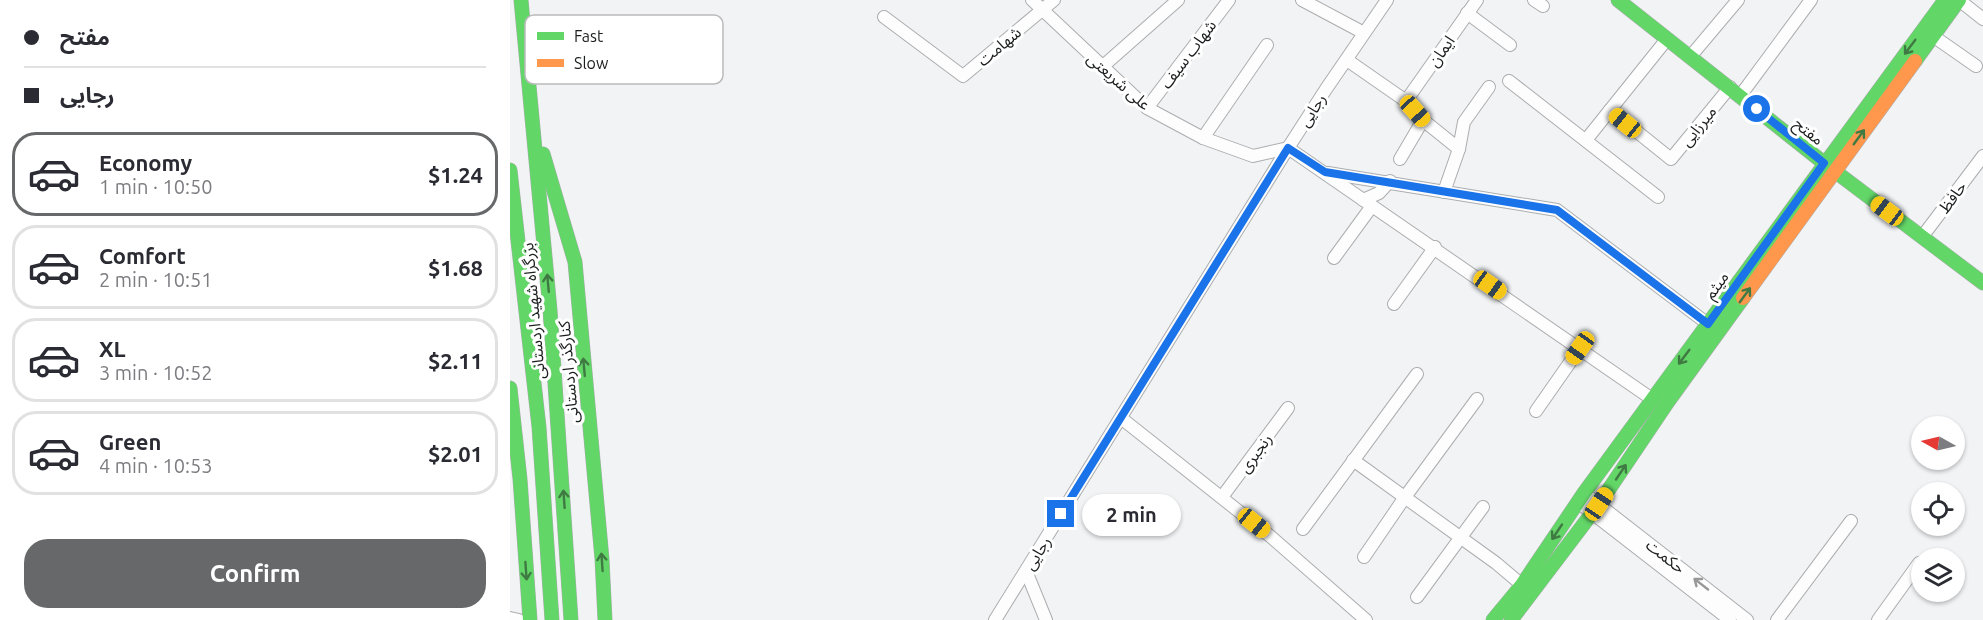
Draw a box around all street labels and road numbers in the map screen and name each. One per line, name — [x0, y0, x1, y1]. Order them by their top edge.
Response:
street label: شهاب سیف — [1156, 16, 1220, 92]
street label: شهامت — [974, 23, 1025, 70]
street label: ایمان — [1424, 32, 1459, 70]
street label: علی شریعتی — [1083, 49, 1154, 114]
street label: رجایی — [1295, 90, 1330, 130]
street label: میرزایی — [1676, 102, 1720, 150]
street label: مفتح — [1788, 114, 1827, 151]
street label: حافظ — [1934, 178, 1970, 216]
street label: بزرگراه شهید اردستانی — [518, 242, 549, 380]
street label: میثم — [1700, 268, 1735, 305]
street label: کنارگذر اردستانی — [555, 320, 582, 424]
street label: رنجبری — [1235, 430, 1276, 477]
street label: رجایی — [1020, 533, 1055, 574]
street label: حکمت — [1643, 535, 1689, 577]

